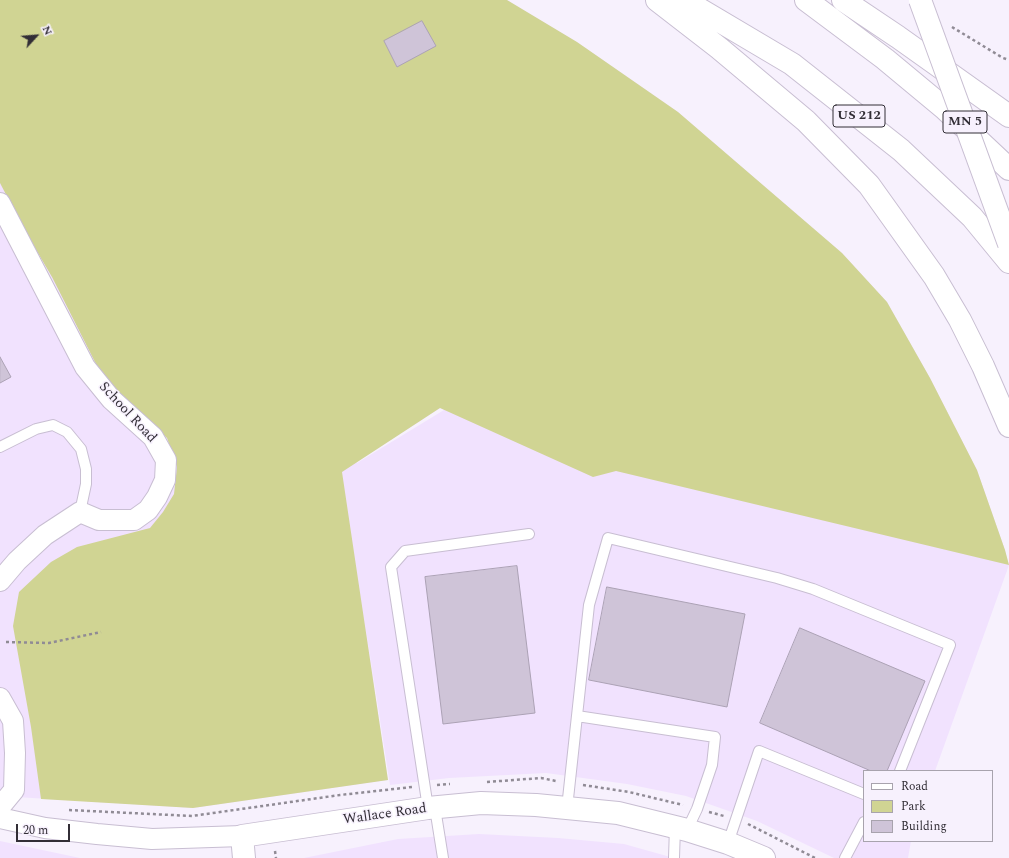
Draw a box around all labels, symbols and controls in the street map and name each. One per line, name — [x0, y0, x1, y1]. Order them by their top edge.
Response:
north arrow — [16, 16, 56, 56]
text: N — [38, 23, 57, 38]
road number: US 212 — [833, 105, 885, 127]
road number: MN 5 — [943, 111, 987, 133]
street label: School Road — [95, 379, 159, 447]
legend — [863, 770, 993, 842]
text: Road — [901, 777, 928, 796]
text: Park — [901, 797, 926, 816]
street label: Wallace Road — [342, 801, 428, 829]
scale bar — [18, 816, 72, 842]
text: Building — [901, 817, 947, 836]
text: 20 m — [23, 821, 48, 840]

